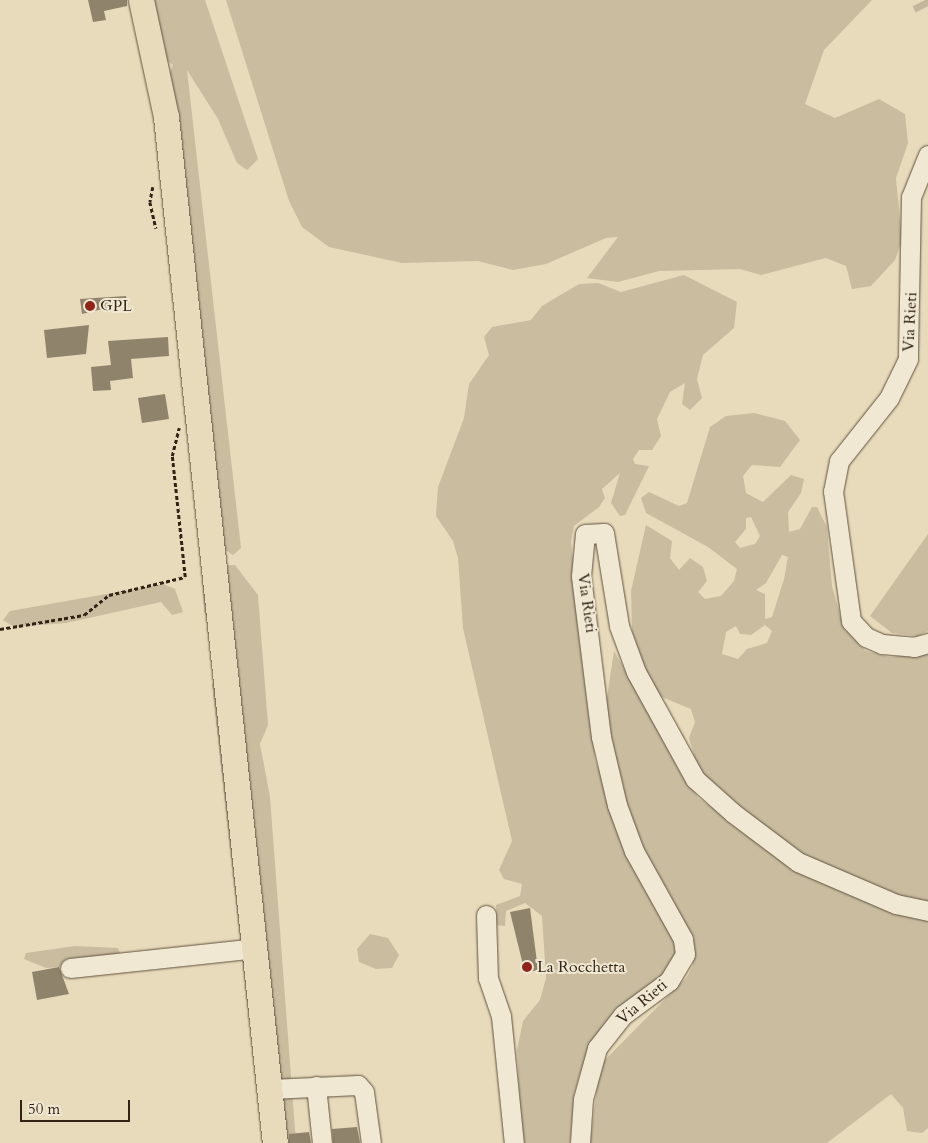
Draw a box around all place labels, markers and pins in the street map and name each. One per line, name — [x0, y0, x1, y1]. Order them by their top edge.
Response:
place label: GPL — [100, 296, 132, 316]
marker: GPL — [84, 300, 96, 312]
place label: La Rocchetta — [537, 957, 625, 977]
marker: La Rocchetta — [521, 961, 533, 973]

